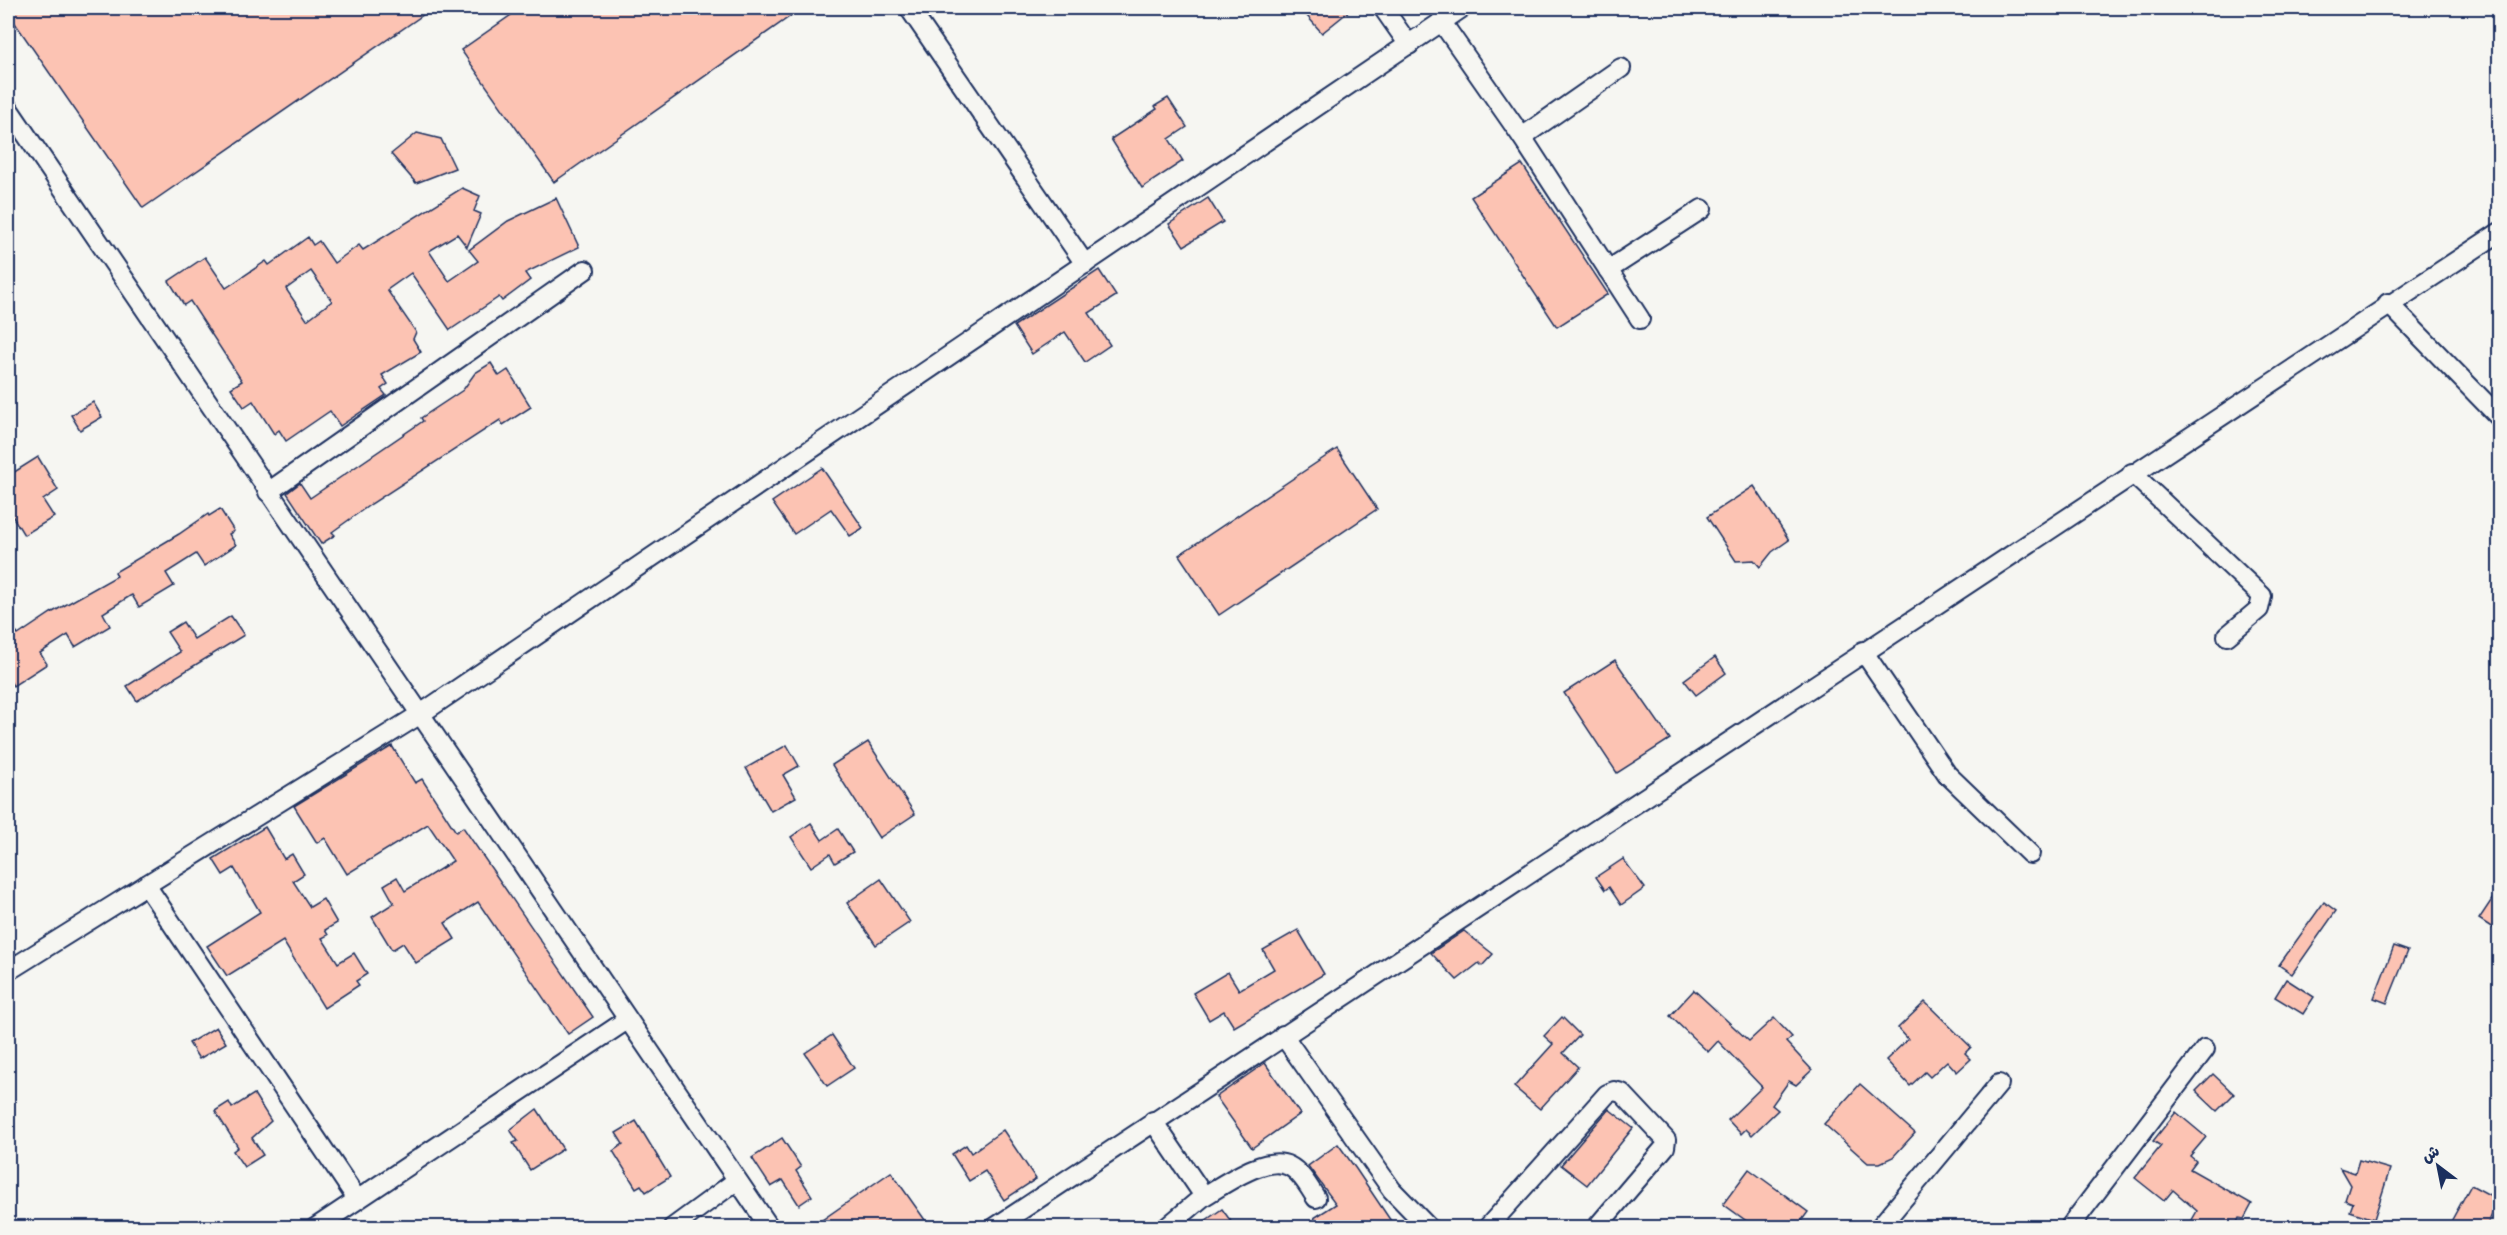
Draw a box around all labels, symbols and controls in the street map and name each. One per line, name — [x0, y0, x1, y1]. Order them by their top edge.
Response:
north arrow — [2408, 1136, 2468, 1196]
text: ش — [2418, 1142, 2443, 1167]

